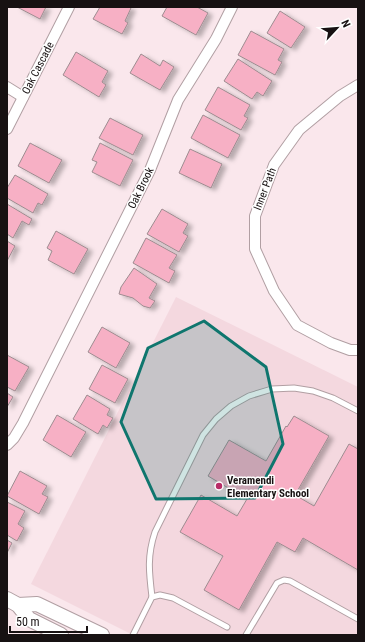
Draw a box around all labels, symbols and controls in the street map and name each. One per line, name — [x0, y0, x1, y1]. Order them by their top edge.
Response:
north arrow — [317, 8, 357, 48]
text: N — [338, 18, 353, 30]
street label: Oak Cascade — [19, 40, 57, 96]
street label: Oak Brook — [125, 165, 157, 211]
street label: Inner Path — [251, 166, 279, 212]
place label: Veramendi Elementary School — [227, 474, 309, 500]
marker: Veramendi Elementary School — [214, 481, 224, 491]
scale bar — [10, 608, 87, 634]
text: 50 m — [16, 615, 40, 629]

